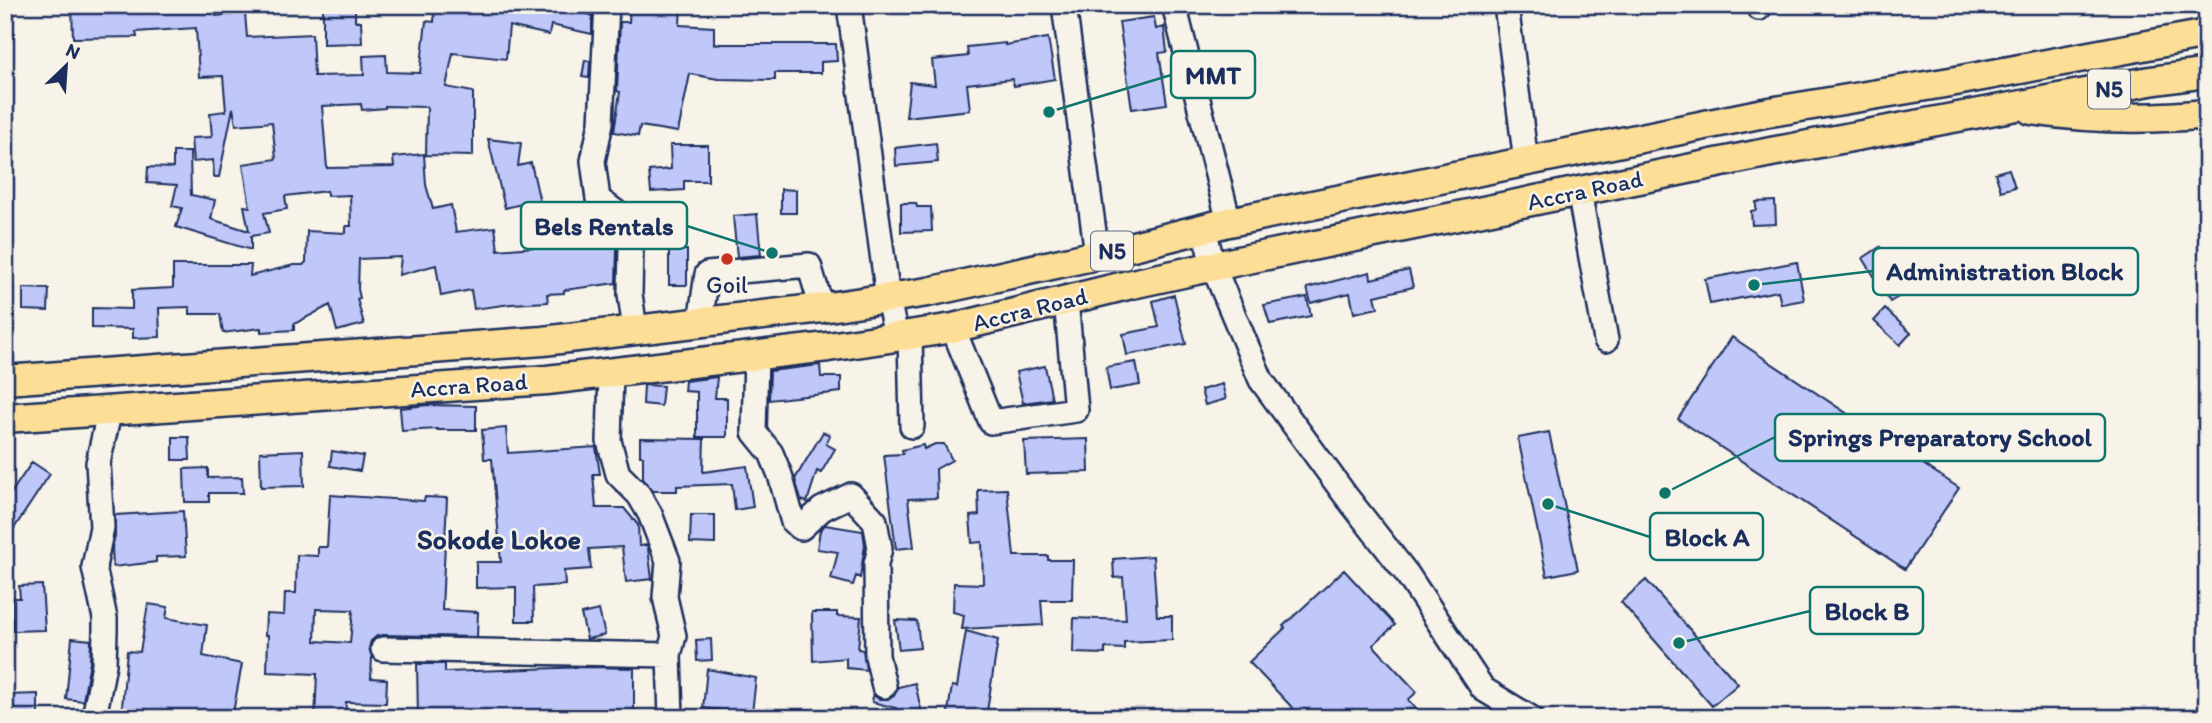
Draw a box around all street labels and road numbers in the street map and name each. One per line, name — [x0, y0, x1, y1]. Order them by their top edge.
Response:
road number: N5 — [2088, 69, 2130, 108]
street label: Accra Road — [1525, 164, 1645, 216]
road number: N5 — [1091, 232, 1133, 270]
street label: Accra Road — [970, 281, 1090, 337]
street label: Accra Road — [409, 366, 529, 404]

